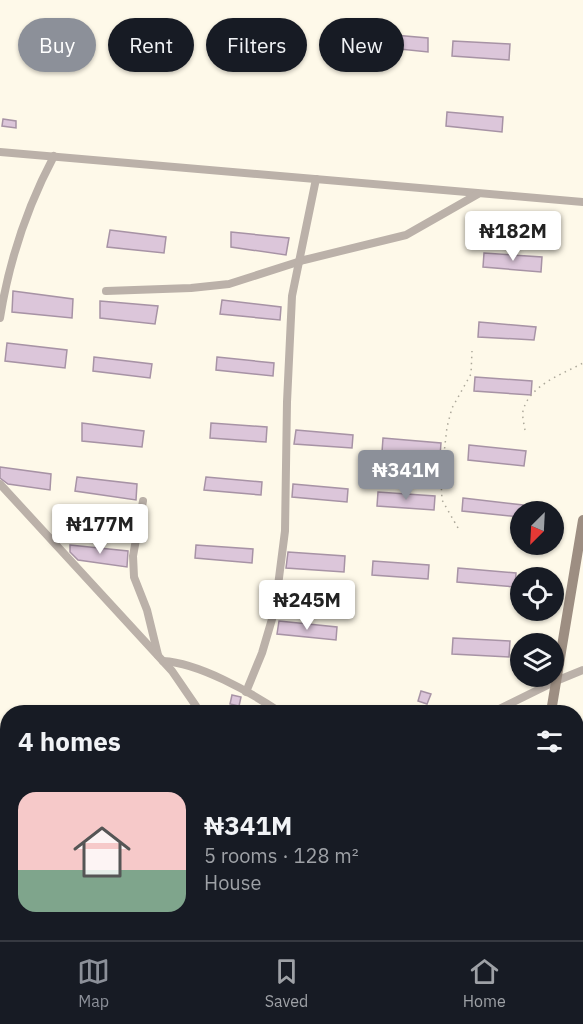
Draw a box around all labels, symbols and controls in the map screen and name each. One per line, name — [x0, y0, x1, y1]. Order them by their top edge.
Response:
chip: Buy — [18, 18, 96, 72]
chip: Rent — [108, 18, 194, 72]
chip: Filters — [206, 18, 307, 72]
chip: New — [319, 18, 404, 72]
pin: ₦182M — [471, 211, 555, 262]
text: ₦182M — [479, 217, 547, 244]
pin: ₦341M — [364, 450, 448, 501]
text: ₦341M — [372, 456, 440, 483]
north arrow — [510, 501, 564, 555]
map controls — [510, 501, 564, 687]
pin: ₦177M — [58, 504, 142, 555]
text: ₦177M — [66, 510, 134, 537]
button: locate — [510, 567, 564, 621]
pin: ₦245M — [265, 580, 349, 631]
text: ₦245M — [273, 586, 341, 613]
button: layers — [510, 633, 564, 687]
text: 4 homes — [18, 724, 121, 758]
icon: filters — [533, 725, 566, 758]
text: ₦341M — [204, 808, 292, 842]
icon: home — [66, 816, 138, 888]
text: 5 rooms · 128 m² — [204, 842, 359, 869]
text: House — [204, 869, 261, 896]
tab: Map — [77, 955, 110, 1011]
tab: Saved — [265, 955, 308, 1011]
tab: Home — [463, 955, 506, 1011]

